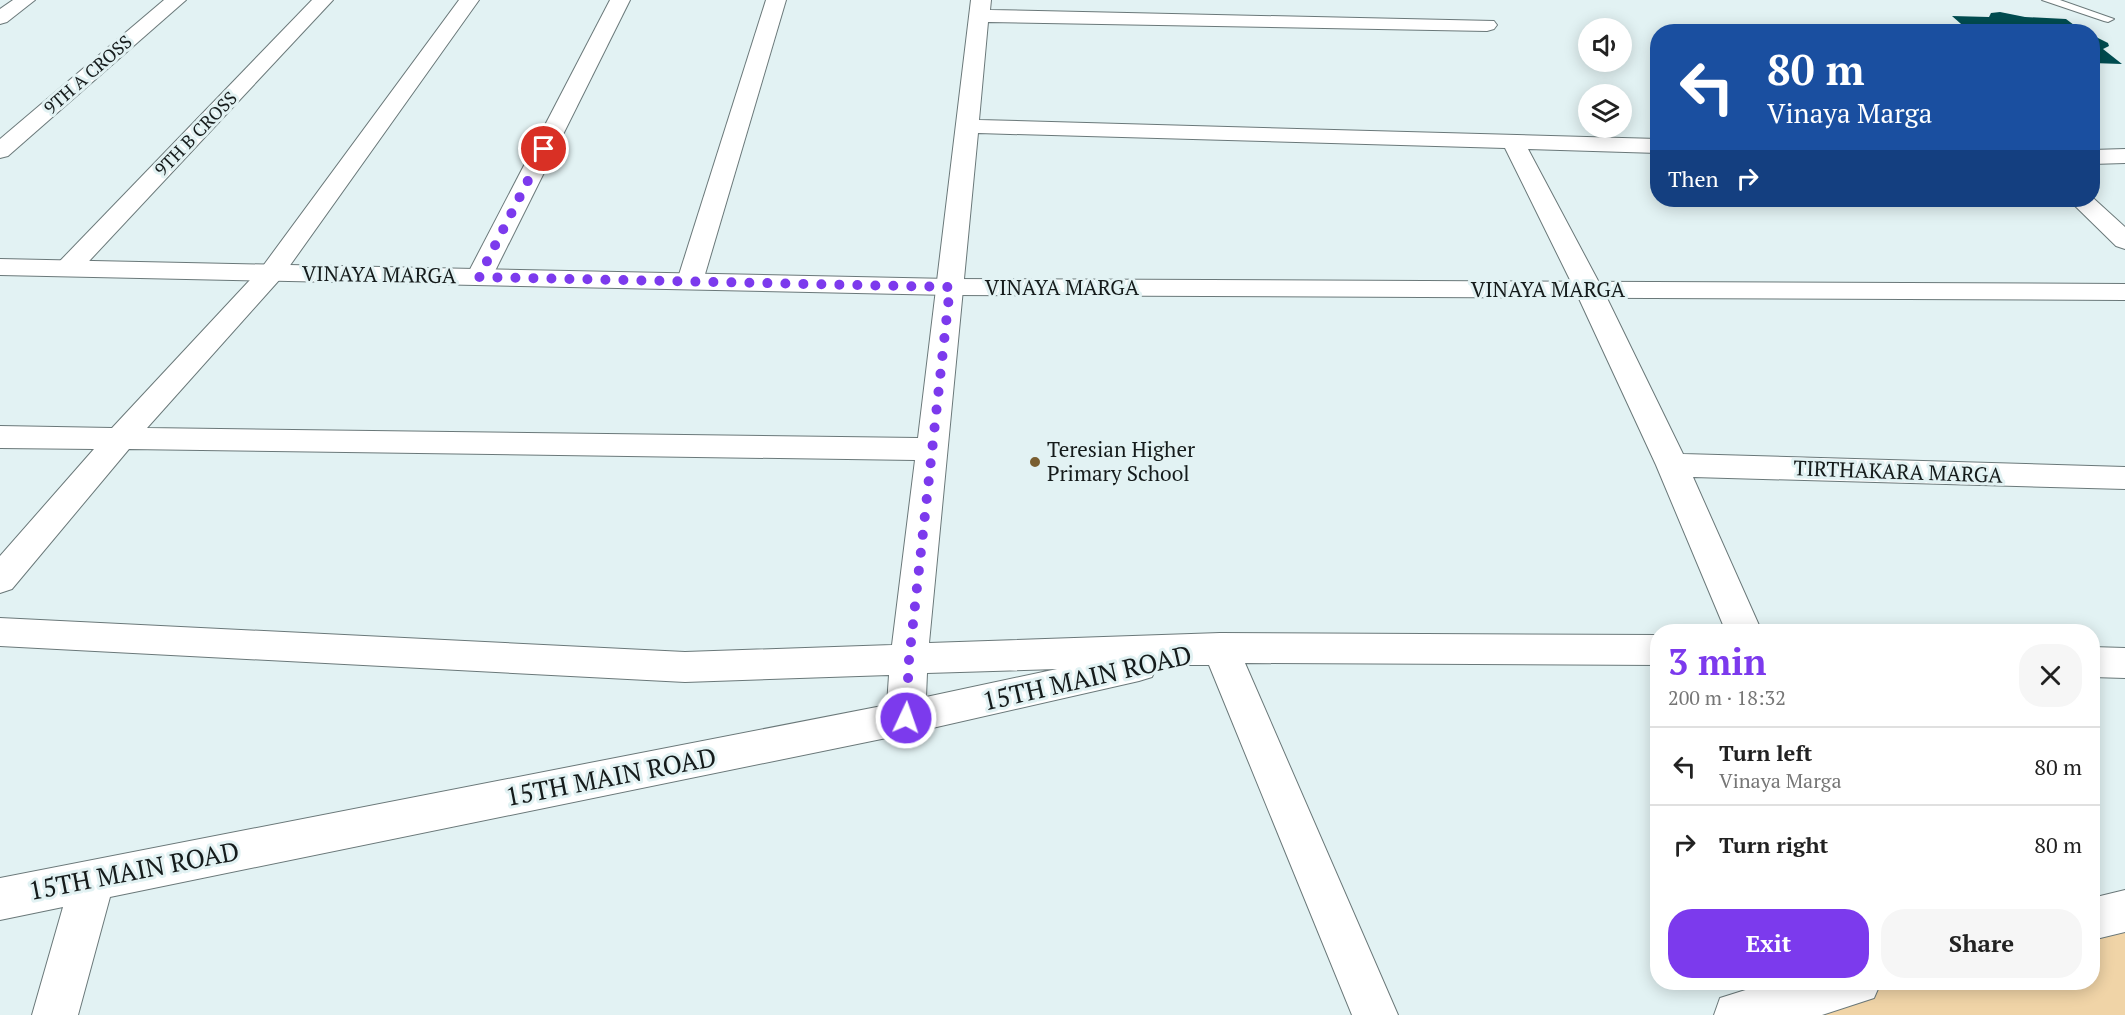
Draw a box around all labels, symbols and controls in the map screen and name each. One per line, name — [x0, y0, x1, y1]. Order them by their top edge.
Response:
map controls — [1578, 18, 1632, 138]
button: sound — [1578, 18, 1632, 72]
street label: 9TH A CROSS — [38, 29, 136, 119]
text: 80 m — [1767, 41, 1865, 97]
icon: left — [1668, 48, 1746, 126]
button: layers — [1578, 84, 1632, 138]
street label: 9TH B CROSS — [149, 86, 242, 181]
text: Vinaya Marga — [1767, 95, 1932, 131]
pin — [518, 123, 569, 174]
icon: arrive — [527, 132, 560, 165]
icon: right — [1731, 162, 1764, 195]
text: Then — [1668, 164, 1719, 193]
street label: VINAYA MARGA — [302, 259, 457, 289]
street label: VINAYA MARGA — [985, 273, 1140, 301]
street label: VINAYA MARGA — [1471, 275, 1626, 303]
place label: Teresian Higher Primary School — [1047, 435, 1195, 487]
street label: TIRTHAKARA MARGA — [1793, 453, 2004, 489]
marker: Teresian Higher Primary School — [1028, 455, 1042, 469]
street label: 15TH MAIN ROAD — [979, 636, 1195, 718]
text: 3 min — [1668, 638, 1766, 685]
button: close — [2019, 644, 2082, 707]
text: 200 m · 18:32 — [1668, 684, 1786, 711]
position arrow — [874, 686, 938, 750]
text: Turn left — [1719, 738, 1812, 767]
street label: 15TH MAIN ROAD — [503, 739, 719, 813]
icon: left — [1668, 750, 1701, 783]
text: 80 m — [2034, 752, 2082, 781]
text: Vinaya Marga — [1719, 767, 1841, 794]
icon: right — [1668, 828, 1701, 861]
text: Turn right — [1719, 830, 1828, 859]
text: 80 m — [2034, 830, 2082, 859]
street label: 15TH MAIN ROAD — [26, 833, 242, 907]
button: Exit — [1668, 909, 1869, 978]
button: Share — [1881, 909, 2082, 978]

